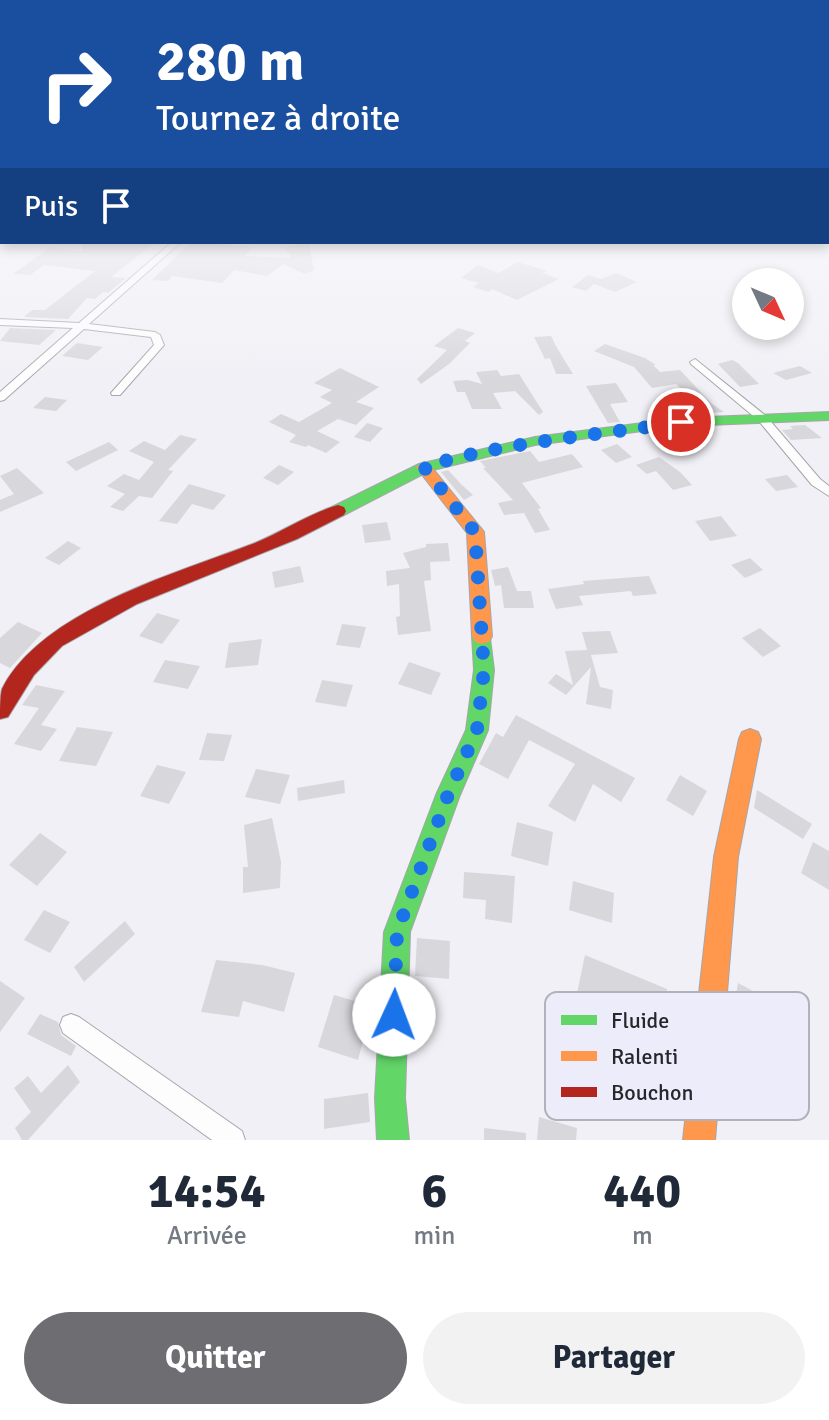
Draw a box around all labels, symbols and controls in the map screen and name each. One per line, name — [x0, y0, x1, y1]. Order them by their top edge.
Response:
text: 280 m — [156, 27, 304, 96]
icon: right — [24, 32, 128, 136]
text: Tournez à droite — [156, 96, 400, 141]
icon: arrive — [94, 184, 138, 228]
text: Puis — [24, 188, 78, 225]
north arrow — [732, 268, 804, 340]
map controls — [732, 268, 804, 340]
pin — [647, 388, 715, 456]
icon: arrive — [659, 400, 703, 444]
position arrow — [352, 973, 436, 1057]
legend — [545, 992, 809, 1120]
text: Fluide — [611, 1007, 669, 1034]
text: Ralenti — [611, 1043, 678, 1070]
text: Bouchon — [611, 1079, 694, 1106]
text: 14:54 — [148, 1162, 266, 1221]
text: 6 — [422, 1162, 447, 1221]
text: 440 — [603, 1162, 681, 1221]
text: Arrivée — [167, 1220, 247, 1252]
text: min — [414, 1220, 456, 1252]
text: m — [632, 1220, 653, 1252]
button: Quitter — [24, 1312, 407, 1404]
button: Partager — [423, 1312, 805, 1404]

